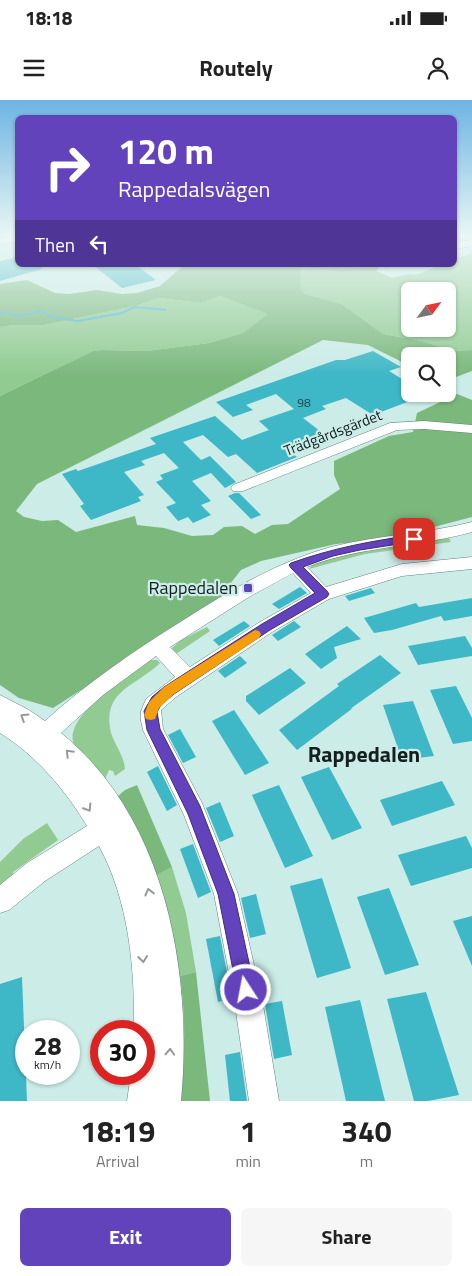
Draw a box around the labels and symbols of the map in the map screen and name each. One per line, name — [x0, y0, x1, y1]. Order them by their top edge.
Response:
north arrow — [401, 282, 456, 338]
house number: 98 — [297, 393, 311, 412]
street label: Trädgårdsgärdet — [281, 403, 386, 462]
pin — [393, 518, 435, 560]
place label: Rappedalen — [148, 574, 238, 601]
marker: Rappedalen — [242, 582, 254, 594]
one-way arrow — [21, 713, 30, 723]
district label: Rappedalen — [308, 737, 420, 771]
one-way arrow — [66, 750, 75, 759]
one-way arrow — [82, 802, 91, 812]
one-way arrow — [144, 888, 155, 897]
one-way arrow — [137, 955, 148, 963]
position arrow — [219, 963, 271, 1015]
speed limit sign: 30 — [90, 1020, 155, 1085]
one-way arrow — [164, 1048, 175, 1056]

